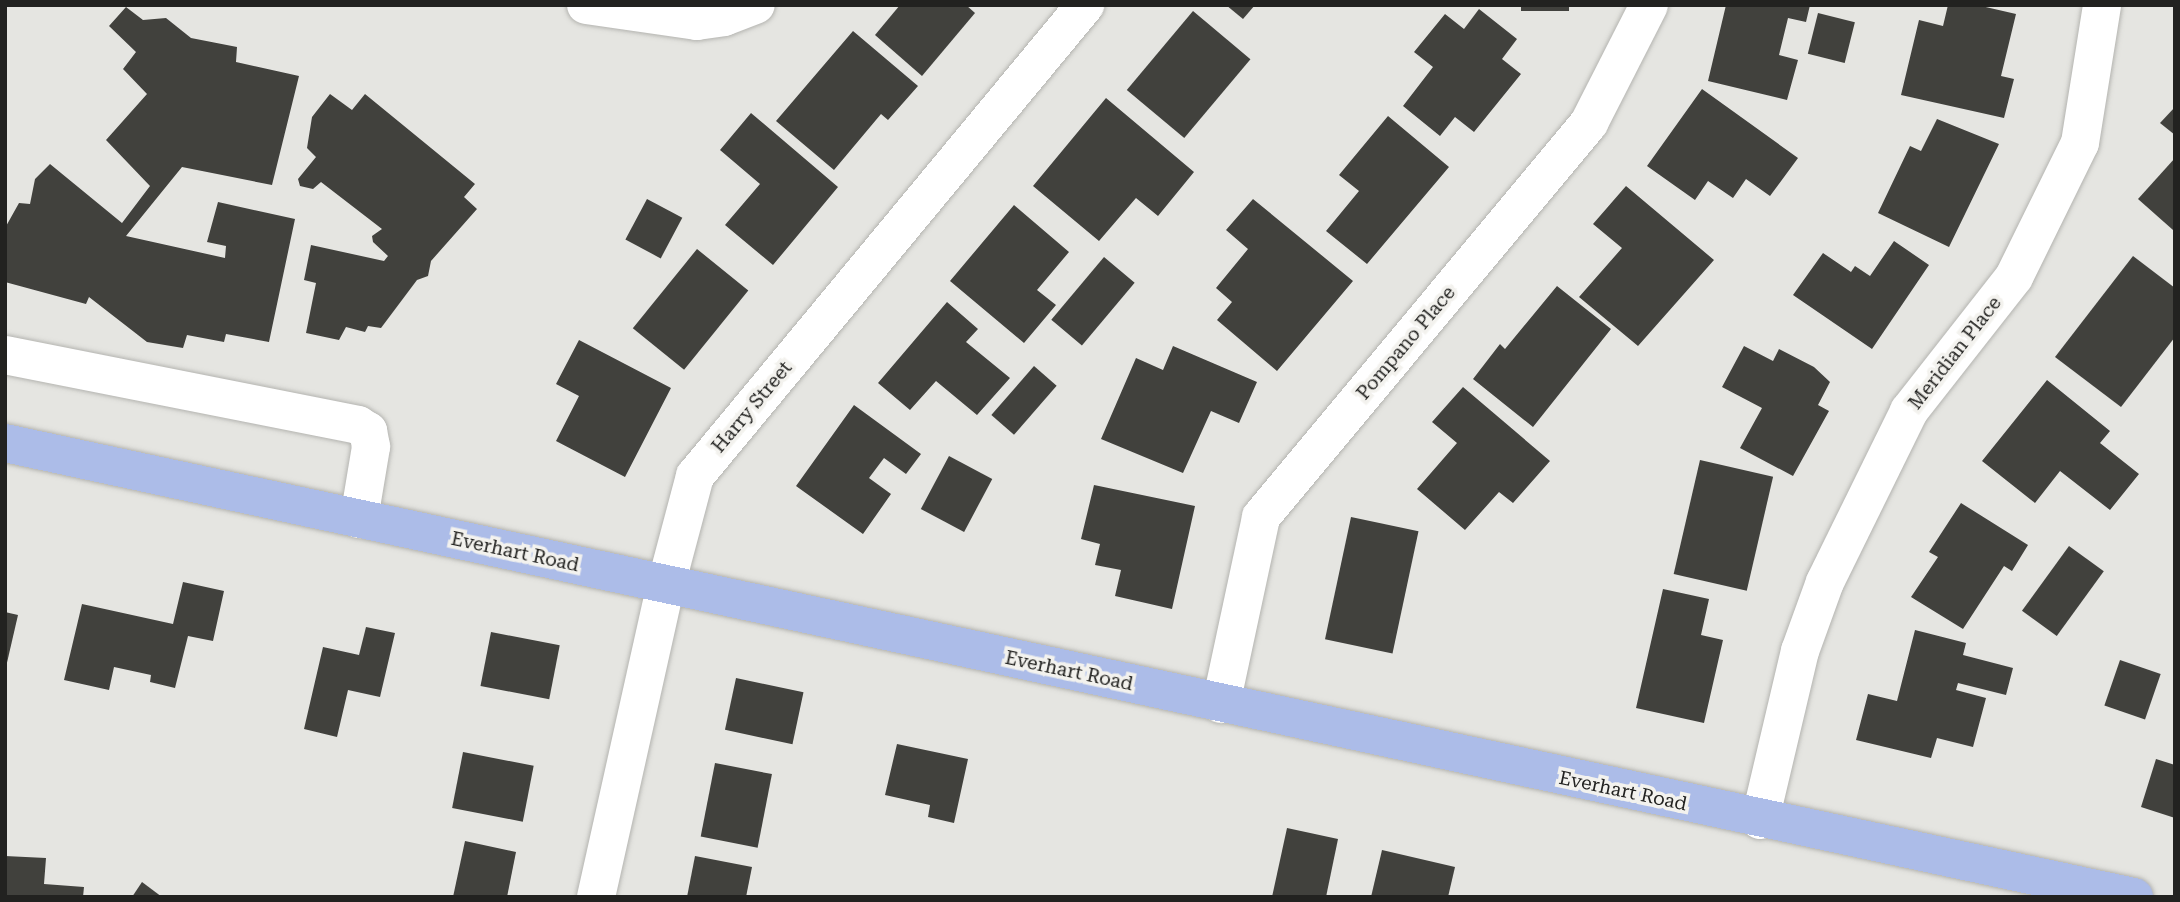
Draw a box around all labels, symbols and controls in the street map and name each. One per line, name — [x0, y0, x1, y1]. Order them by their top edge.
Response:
street label: Pompano Place — [1352, 282, 1460, 404]
street label: Meridian Place — [1904, 292, 2006, 414]
street label: Harry Street — [707, 357, 797, 457]
street label: Everhart Road — [449, 527, 581, 577]
street label: Everhart Road — [1003, 646, 1135, 696]
street label: Everhart Road — [1557, 766, 1689, 816]

